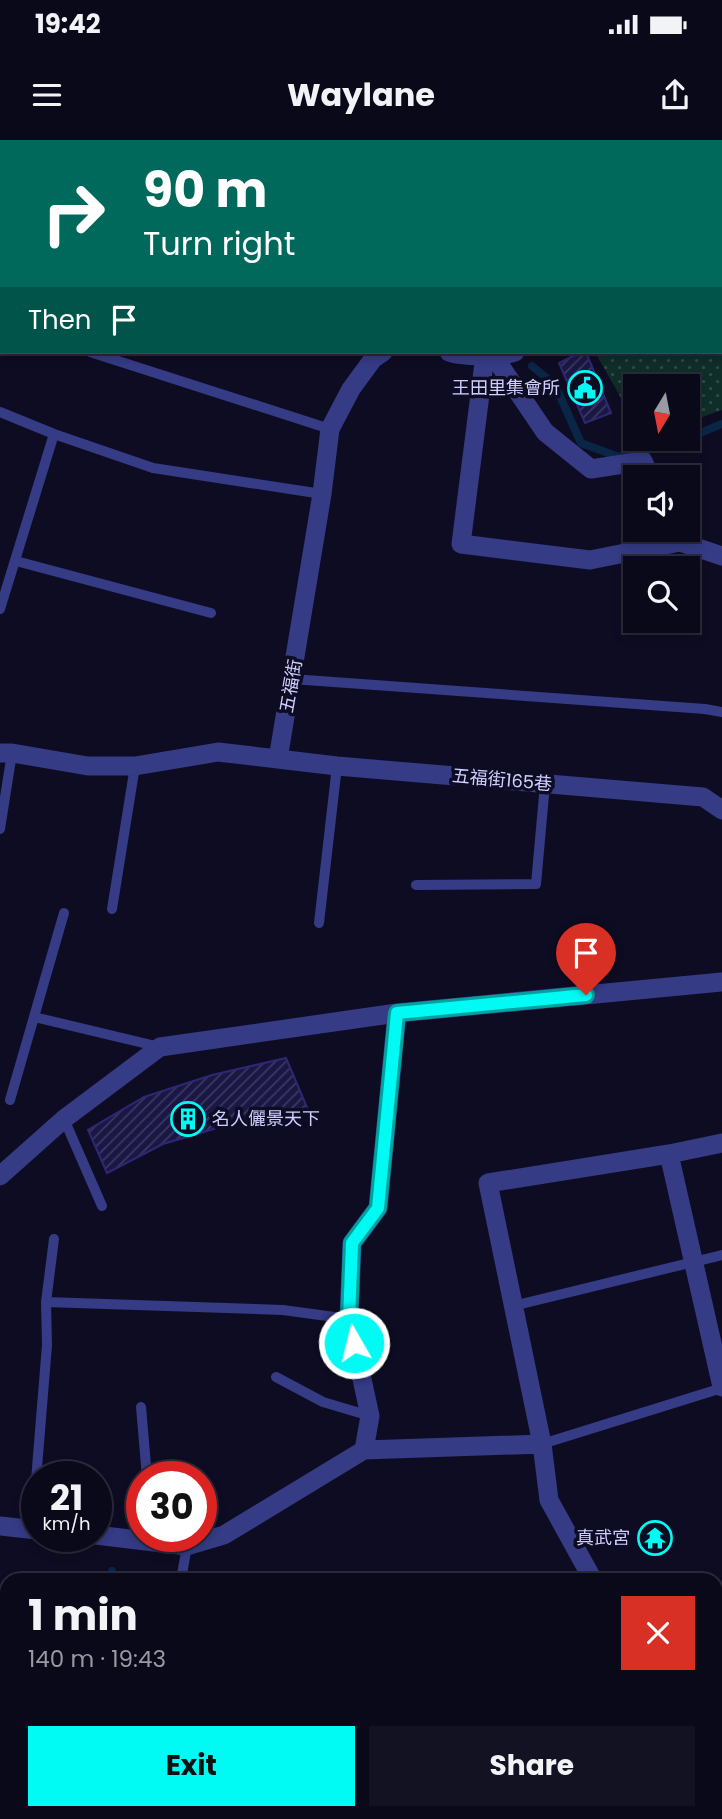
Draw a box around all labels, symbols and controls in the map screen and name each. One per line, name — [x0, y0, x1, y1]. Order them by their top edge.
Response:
text: 19:42 — [35, 6, 101, 42]
text: Waylane — [287, 72, 435, 117]
icon: menu — [28, 76, 66, 114]
icon: share — [656, 76, 694, 114]
text: 90 m — [143, 156, 267, 224]
icon: right — [28, 168, 119, 259]
text: Turn right — [143, 221, 295, 266]
icon: arrive — [105, 301, 143, 339]
text: Then — [28, 302, 91, 338]
public building icon: 王田里集會所 — [566, 369, 604, 407]
north arrow — [623, 374, 700, 452]
map controls — [623, 374, 700, 633]
place label: 王田里集會所 — [452, 375, 560, 400]
button: sound — [623, 465, 700, 542]
button: search — [623, 556, 700, 633]
street label: 五福街 — [274, 657, 308, 715]
street label: 五福街165巷 — [451, 763, 553, 796]
pin — [556, 923, 616, 995]
icon: arrive — [567, 934, 605, 972]
building icon: 名人儷景天下 — [169, 1100, 207, 1138]
place label: 名人儷景天下 — [212, 1106, 320, 1131]
position arrow — [317, 1306, 391, 1380]
speed limit sign: 30 — [126, 1461, 217, 1552]
text: 21 — [50, 1473, 83, 1522]
text: km/h — [43, 1511, 90, 1536]
temple icon: 真武宮 — [636, 1519, 674, 1557]
place label: 真武宮 — [576, 1525, 630, 1550]
text: 1 min — [28, 1586, 138, 1645]
button: close — [621, 1596, 695, 1670]
text: 140 m · 19:43 — [28, 1643, 166, 1675]
button: Exit — [28, 1726, 355, 1806]
button: Share — [369, 1726, 695, 1806]

